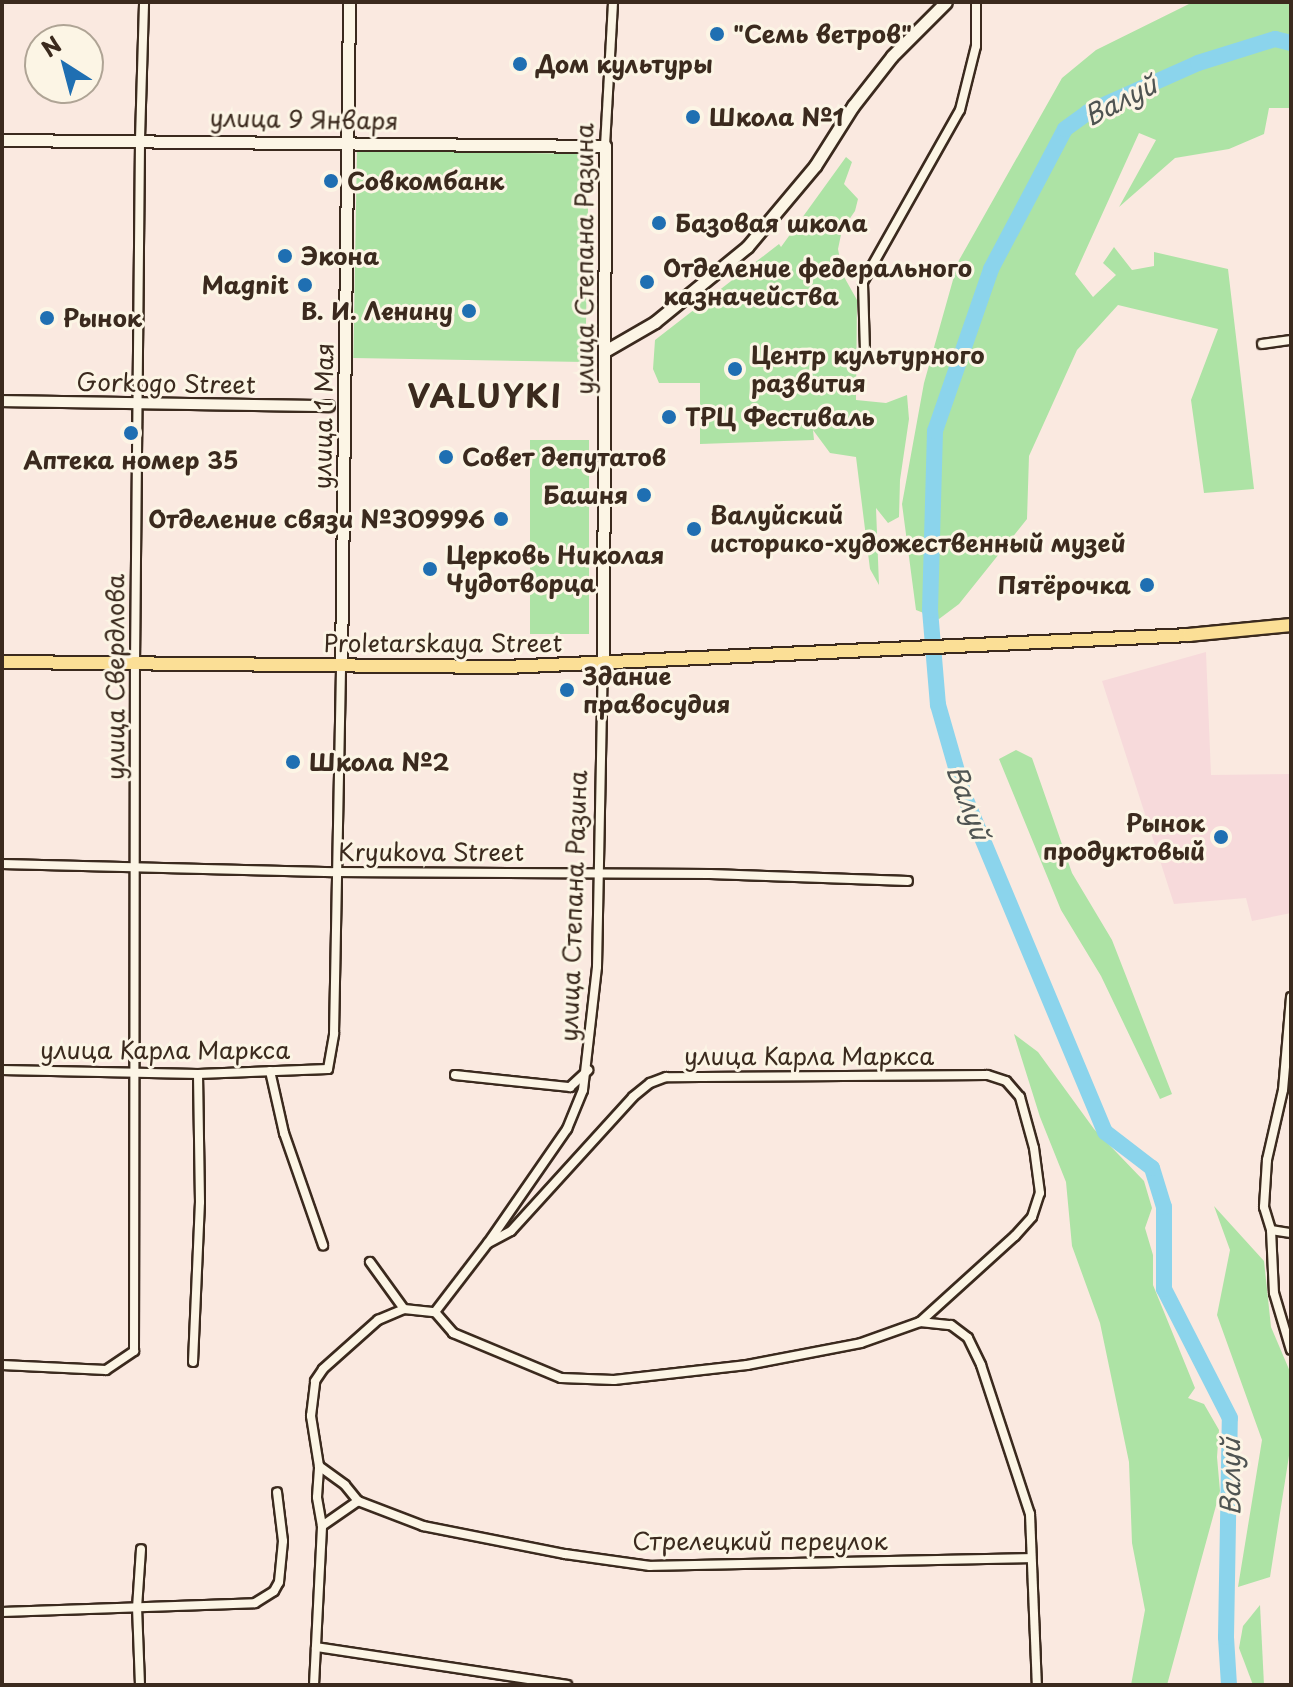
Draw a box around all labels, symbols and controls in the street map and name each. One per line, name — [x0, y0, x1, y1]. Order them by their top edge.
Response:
place label: "Семь ветров" — [733, 20, 912, 48]
north arrow — [24, 24, 104, 104]
marker: "Семь ветров" — [708, 25, 726, 43]
text: N — [34, 27, 68, 64]
place label: Дом культуры — [536, 50, 714, 78]
marker: Дом культуры — [511, 55, 529, 73]
water label: Валуй — [1078, 69, 1162, 131]
street label: улица 9 Января — [209, 103, 399, 135]
place label: Школа №1 — [709, 103, 845, 131]
marker: Школа №1 — [684, 108, 702, 126]
street label: улица Степана Разина — [570, 123, 598, 395]
place label: Совкомбанк — [347, 167, 504, 195]
marker: Совкомбанк — [322, 172, 340, 190]
place label: Базовая школа — [675, 209, 867, 237]
marker: Базовая школа — [650, 214, 668, 232]
place label: Экона — [301, 242, 379, 270]
marker: Экона — [276, 247, 294, 265]
place label: Отделение федерального казначейства — [663, 254, 973, 310]
place label: Magnit — [202, 271, 289, 299]
marker: Отделение федерального казначейства — [638, 273, 656, 291]
marker: Magnit — [296, 276, 314, 294]
place label: В. И. Ленину — [300, 297, 453, 325]
marker: В. И. Ленину — [460, 302, 478, 320]
place label: Рынок — [63, 304, 142, 332]
marker: Рынок — [38, 309, 56, 327]
place label: Центр культурного развития — [751, 341, 986, 397]
street label: улица 1 Мая — [307, 342, 339, 490]
marker: Центр культурного развития — [726, 360, 744, 378]
street label: Gorkogo Street — [76, 367, 256, 399]
district label: VALUYKI — [408, 376, 562, 414]
place label: ТРЦ Фестиваль — [685, 403, 876, 431]
marker: ТРЦ Фестиваль — [660, 408, 678, 426]
marker: Аптека номер 35 — [122, 424, 140, 442]
place label: Совет депутатов — [462, 443, 667, 471]
place label: Аптека номер 35 — [24, 446, 238, 474]
marker: Совет депутатов — [437, 448, 455, 466]
place label: Башня — [543, 481, 628, 509]
marker: Башня — [635, 486, 653, 504]
place label: Валуйский историко-художественный музей — [710, 501, 1126, 557]
place label: Отделение связи №309996 — [147, 505, 485, 533]
marker: Отделение связи №309996 — [492, 510, 510, 528]
marker: Валуйский историко-художественный музей — [685, 520, 703, 538]
place label: Церковь Николая Чудотворца — [446, 541, 663, 597]
marker: Церковь Николая Чудотворца — [421, 560, 439, 578]
place label: Пятёрочка — [998, 571, 1131, 599]
street label: улица Свердлова — [101, 573, 129, 781]
marker: Пятёрочка — [1138, 576, 1156, 594]
street label: Proletarskaya Street — [323, 629, 563, 657]
place label: Здание правосудия — [583, 662, 730, 718]
marker: Здание правосудия — [558, 681, 576, 699]
place label: Школа №2 — [309, 748, 450, 776]
marker: Школа №2 — [284, 753, 302, 771]
water label: Валуй — [941, 760, 997, 844]
street label: улица Степана Разина — [554, 769, 592, 1043]
place label: Рынок продуктовый — [1043, 809, 1205, 865]
marker: Рынок продуктовый — [1212, 828, 1230, 846]
street label: Kryukova Street — [338, 838, 524, 866]
street label: улица Карла Маркса — [39, 1036, 291, 1064]
street label: улица Карла Маркса — [683, 1042, 935, 1070]
water label: Валуй — [1214, 1438, 1246, 1516]
street label: Стрелецкий переулок — [632, 1527, 888, 1555]

